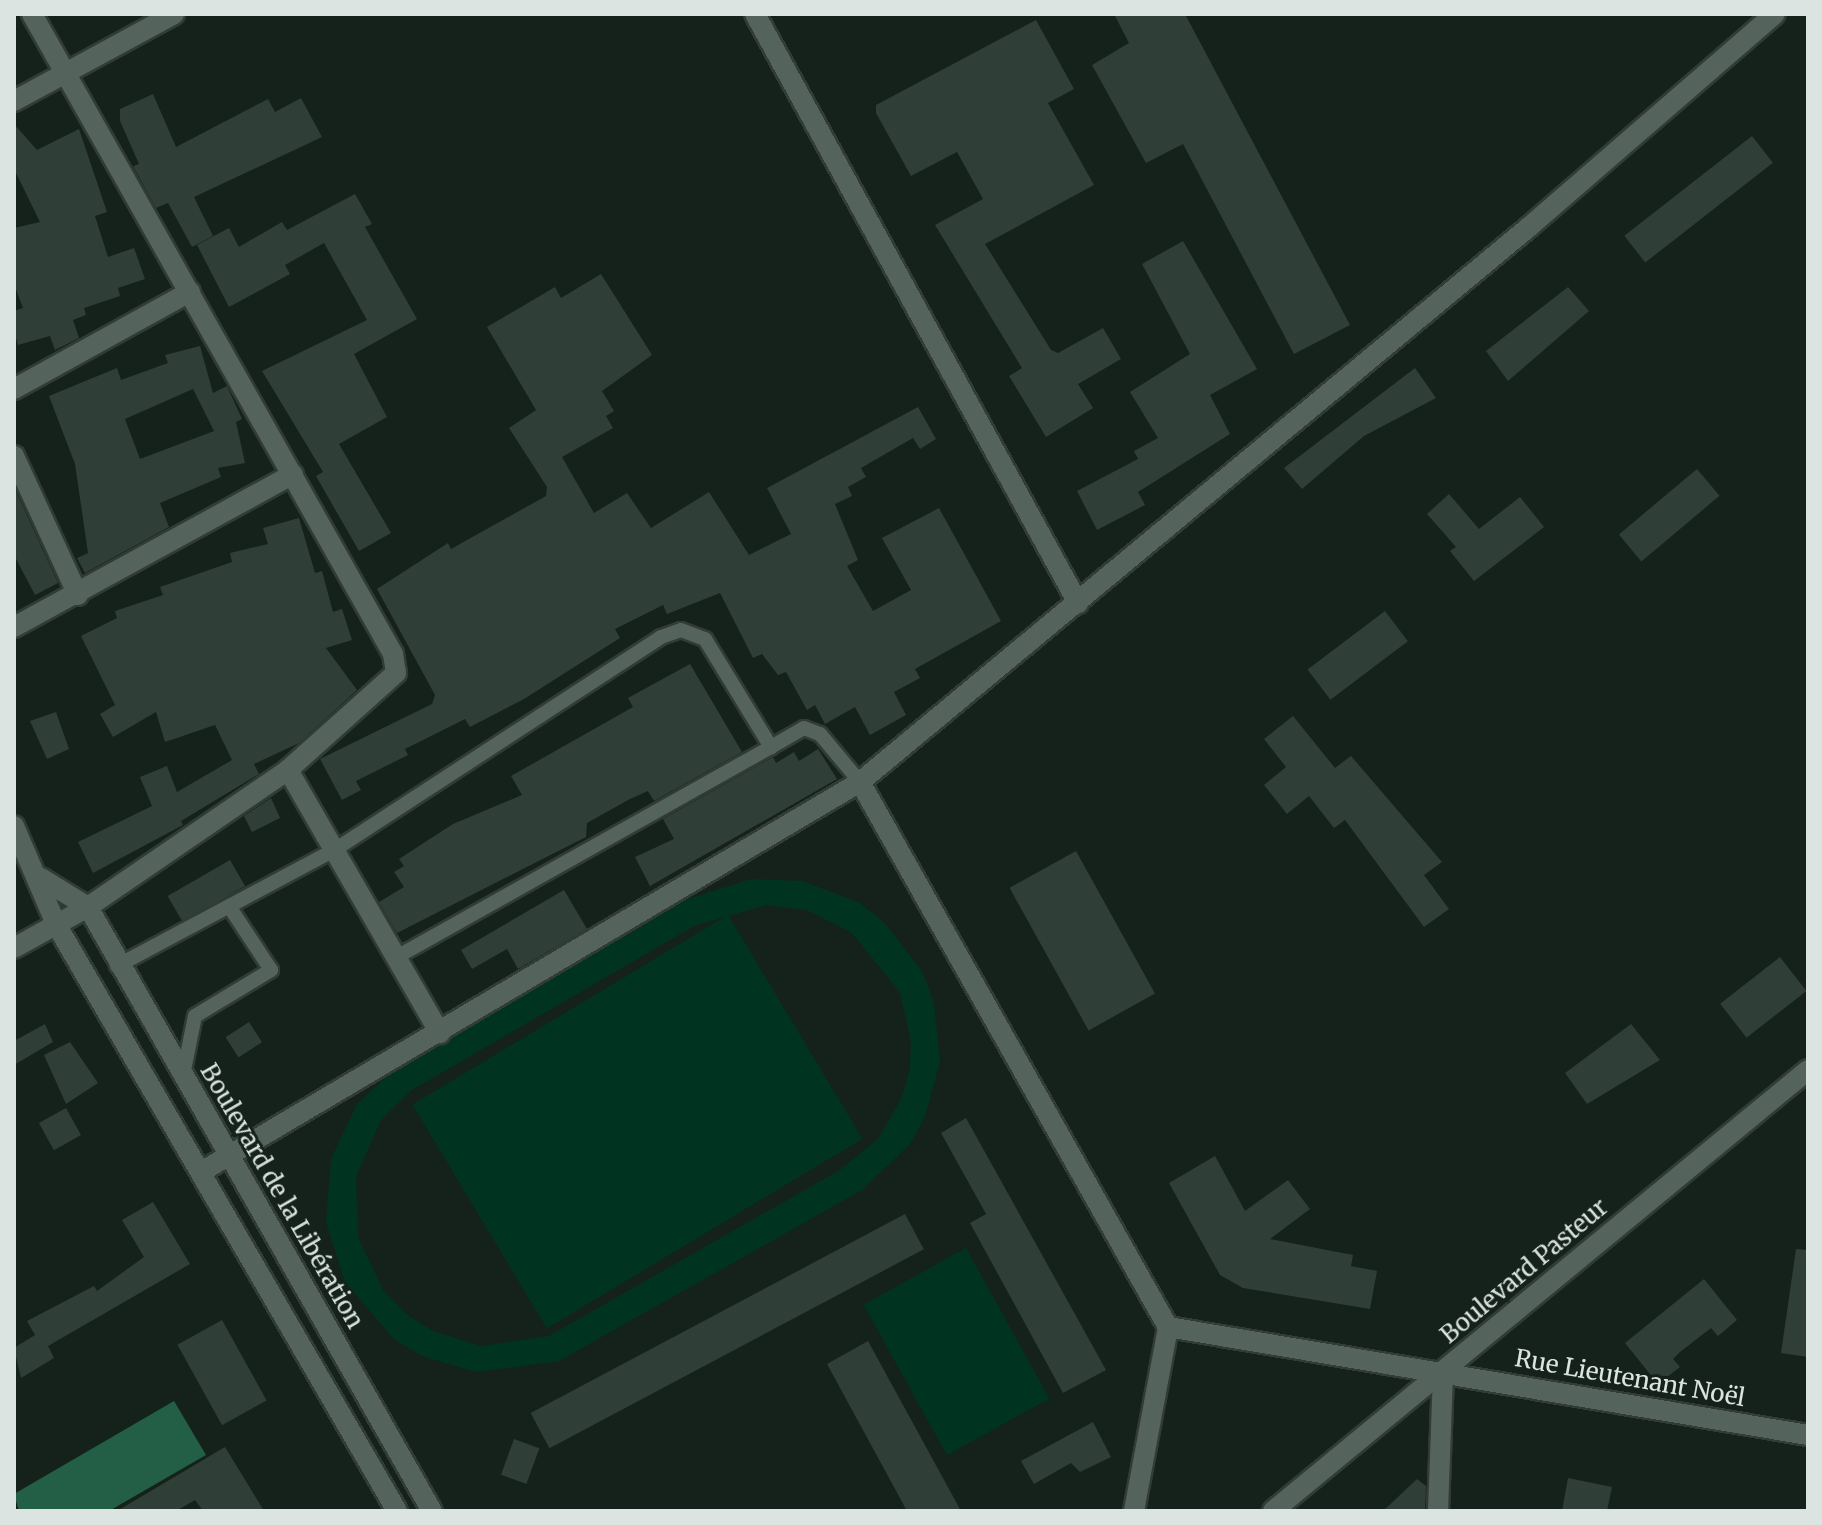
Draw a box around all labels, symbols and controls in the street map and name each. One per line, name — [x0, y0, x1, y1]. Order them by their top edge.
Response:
street label: Boulevard de la Libération — [194, 1058, 370, 1334]
street label: Boulevard Pasteur — [1435, 1193, 1613, 1349]
street label: Rue Lieutenant Noël — [1513, 1344, 1747, 1412]

